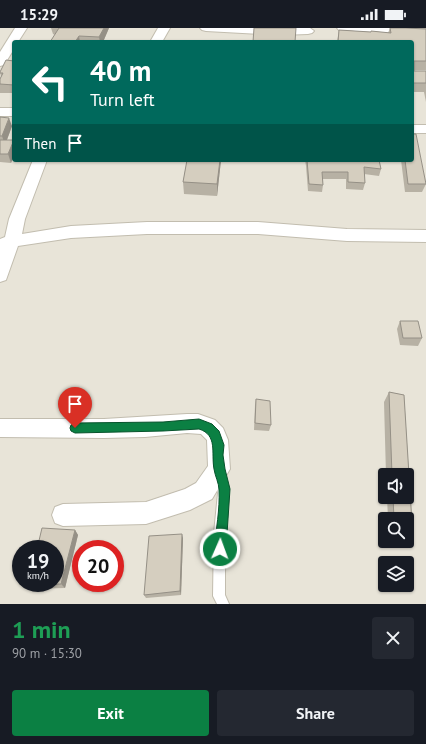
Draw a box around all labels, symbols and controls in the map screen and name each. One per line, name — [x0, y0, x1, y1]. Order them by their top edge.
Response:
text: 15:29 — [20, 5, 58, 24]
text: 40 m — [90, 52, 151, 89]
icon: left — [24, 56, 76, 108]
text: Turn left — [90, 88, 155, 111]
icon: arrive — [64, 132, 86, 154]
text: Then — [24, 134, 56, 153]
pin — [58, 387, 92, 428]
icon: arrive — [64, 393, 86, 415]
map controls — [378, 468, 414, 592]
button: sound — [378, 468, 414, 504]
button: search — [378, 512, 414, 548]
position arrow — [199, 528, 241, 570]
speed limit sign: 20 — [72, 540, 124, 592]
text: 19 — [27, 548, 49, 574]
button: layers — [378, 556, 414, 592]
text: km/h — [27, 569, 49, 582]
text: 1 min — [12, 614, 71, 645]
button: close — [372, 617, 414, 659]
text: 90 m · 15:30 — [12, 645, 82, 662]
button: Exit — [12, 690, 209, 736]
button: Share — [217, 690, 414, 736]

